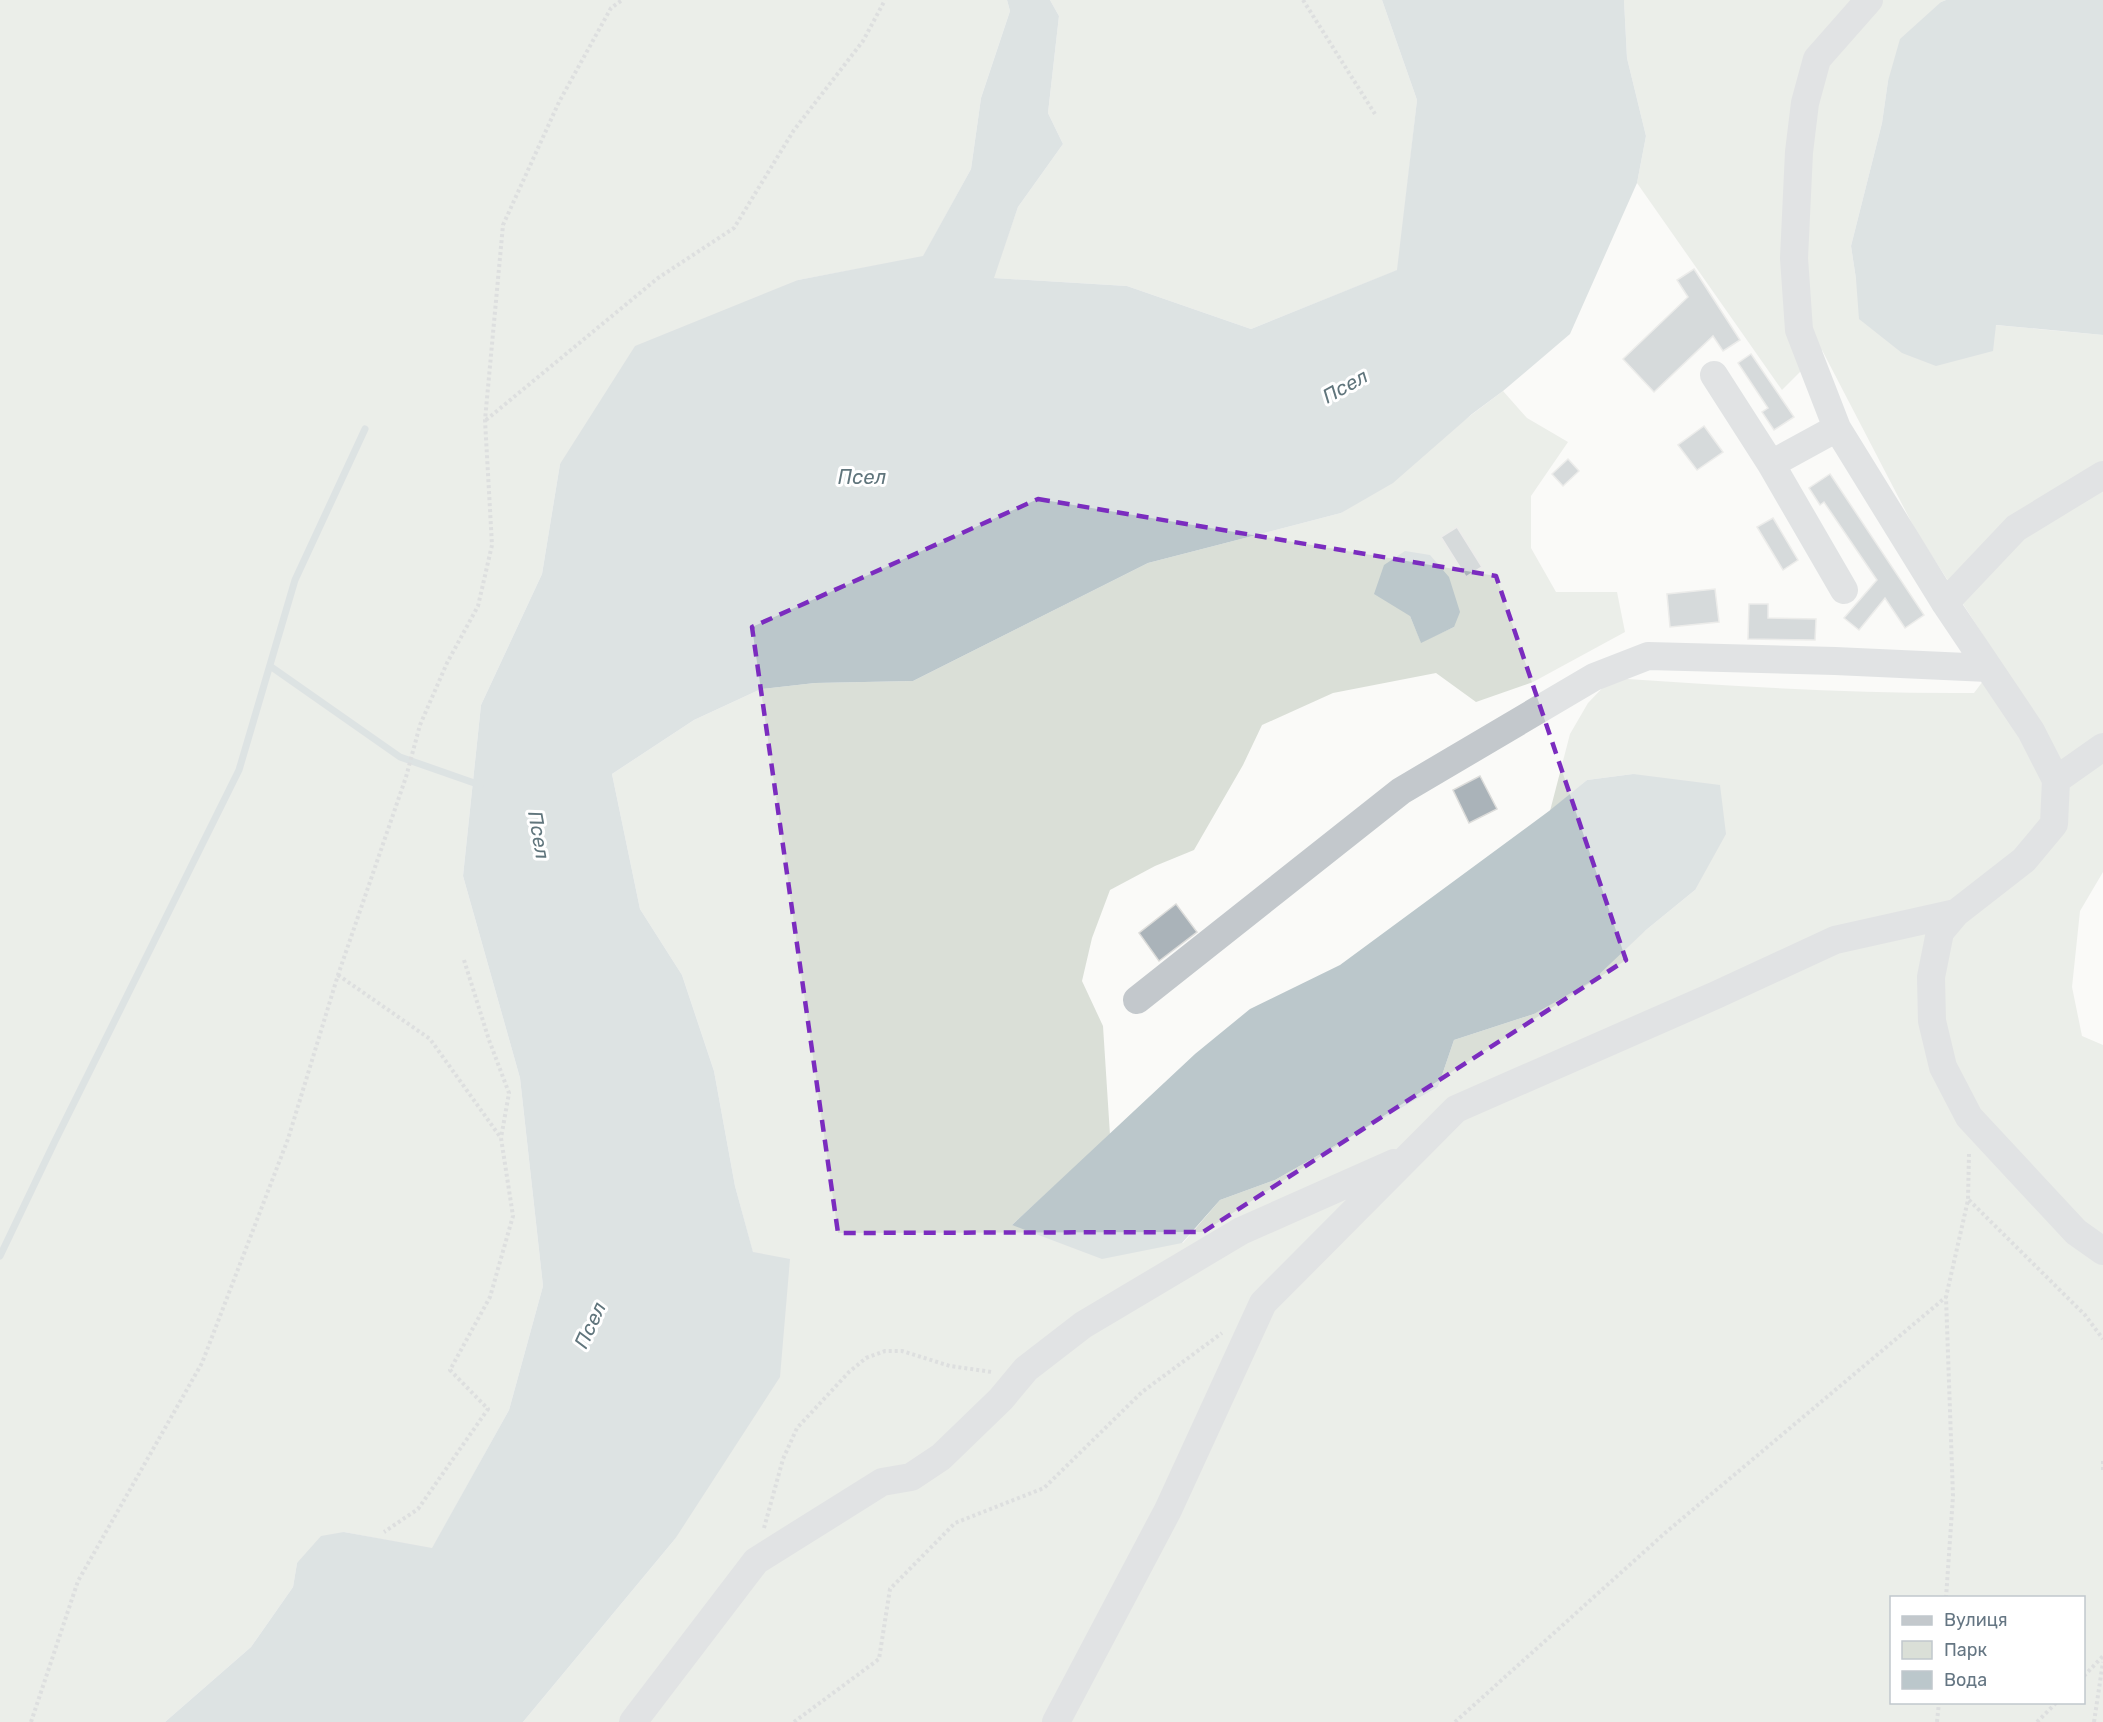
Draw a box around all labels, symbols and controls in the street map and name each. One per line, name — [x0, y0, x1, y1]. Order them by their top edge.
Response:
water label: Псел — [1318, 364, 1372, 408]
water label: Псел — [838, 465, 886, 489]
water label: Псел — [523, 809, 555, 861]
water label: Псел — [569, 1298, 611, 1352]
legend — [1890, 1596, 2085, 1704]
text: Вулиця — [1944, 1609, 2008, 1631]
text: Парк — [1944, 1639, 1988, 1661]
text: Вода — [1944, 1669, 1987, 1691]

